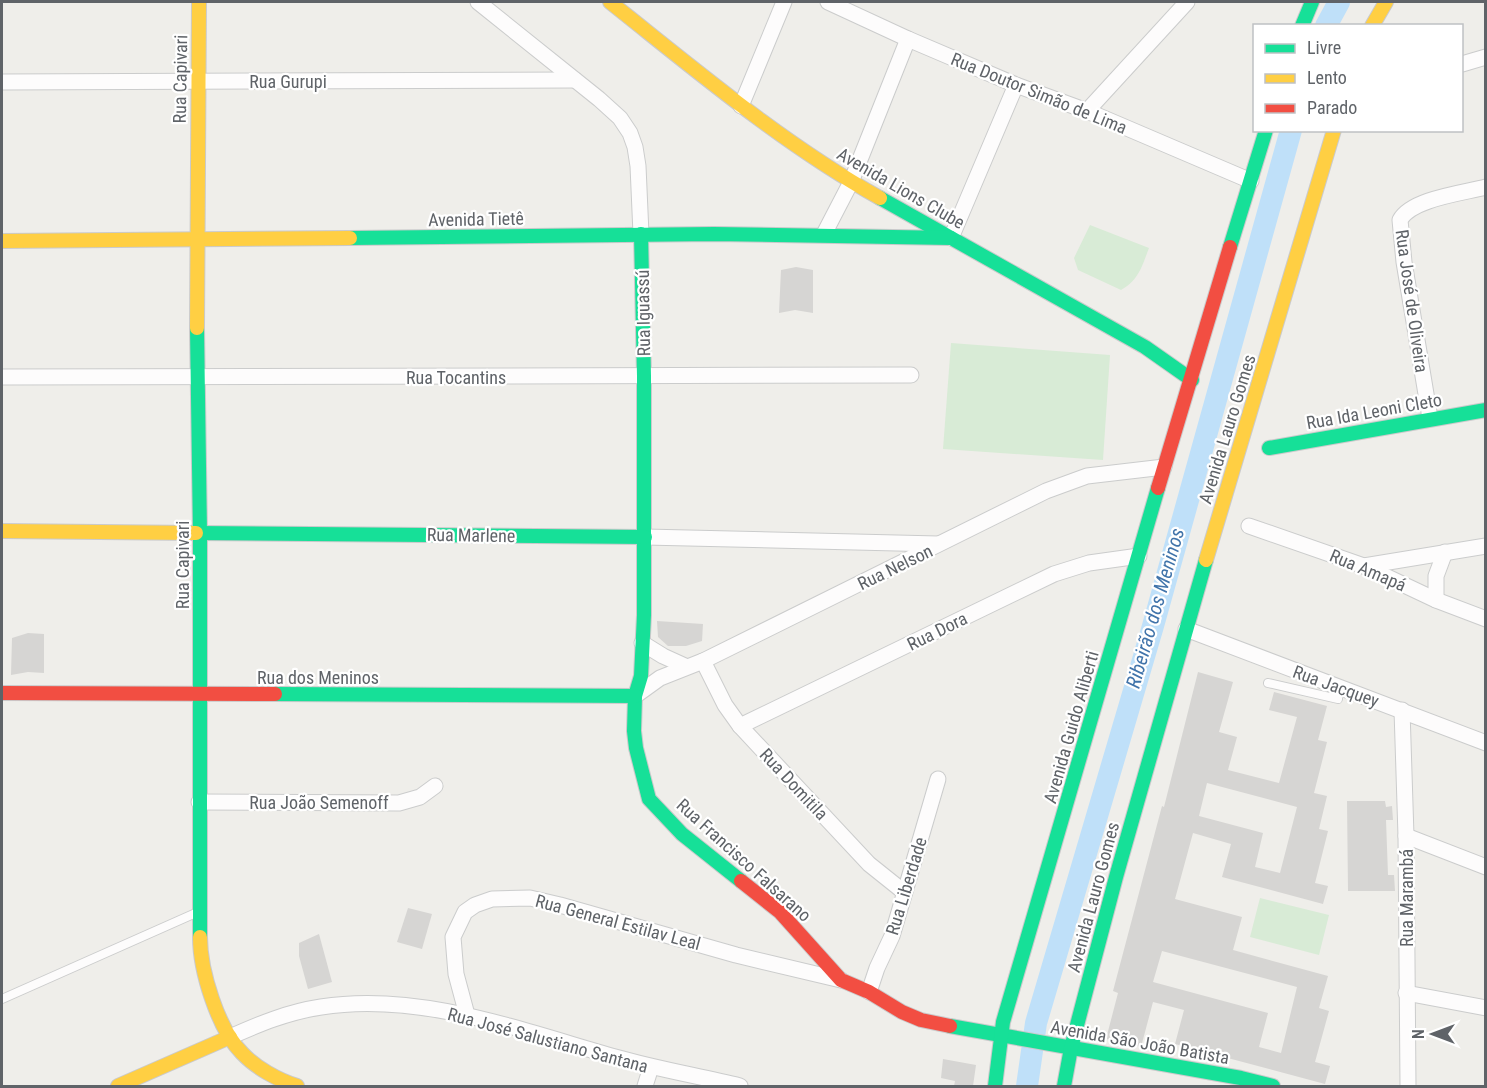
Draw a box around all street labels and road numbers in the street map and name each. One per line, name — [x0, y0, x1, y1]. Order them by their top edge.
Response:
street label: Rua Capivari — [169, 34, 191, 124]
street label: Rua Doutor Simão de Lima — [948, 48, 1130, 138]
street label: Rua Gurupi — [249, 71, 327, 92]
street label: Avenida Lions Clube — [834, 143, 968, 233]
street label: Avenida Tietê — [428, 208, 524, 230]
street label: Rua José de Oliveira — [1392, 228, 1432, 374]
street label: Rua Iguassú — [632, 269, 654, 357]
street label: Avenida Lauro Gomes — [1194, 352, 1260, 506]
street label: Rua Tocantins — [406, 367, 506, 388]
street label: Rua Ida Leoni Cleto — [1305, 389, 1443, 433]
street label: Rua Capivari — [172, 521, 193, 609]
street label: Rua Marlene — [427, 524, 515, 546]
street label: Rua Nelson — [854, 540, 936, 594]
street label: Rua Amapá — [1327, 544, 1409, 596]
street label: Rua Dora — [904, 608, 970, 654]
street label: Avenida Guido Aliberti — [1039, 648, 1103, 806]
street label: Rua Jacquey — [1290, 661, 1382, 711]
street label: Rua dos Meninos — [257, 667, 379, 688]
street label: Rua Domitila — [756, 744, 832, 824]
street label: Rua João Semenoff — [249, 792, 389, 813]
street label: Rua Francisco Falsarano — [673, 794, 815, 926]
street label: Avenida Lauro Gomes — [1063, 820, 1123, 974]
street label: Rua Liberdade — [881, 835, 931, 937]
street label: Rua Marambá — [1396, 849, 1417, 947]
street label: Rua General Estilav Leal — [533, 890, 703, 954]
street label: Rua José Salustiano Santana — [446, 1003, 650, 1077]
street label: Avenida São João Batista — [1049, 1016, 1231, 1068]

